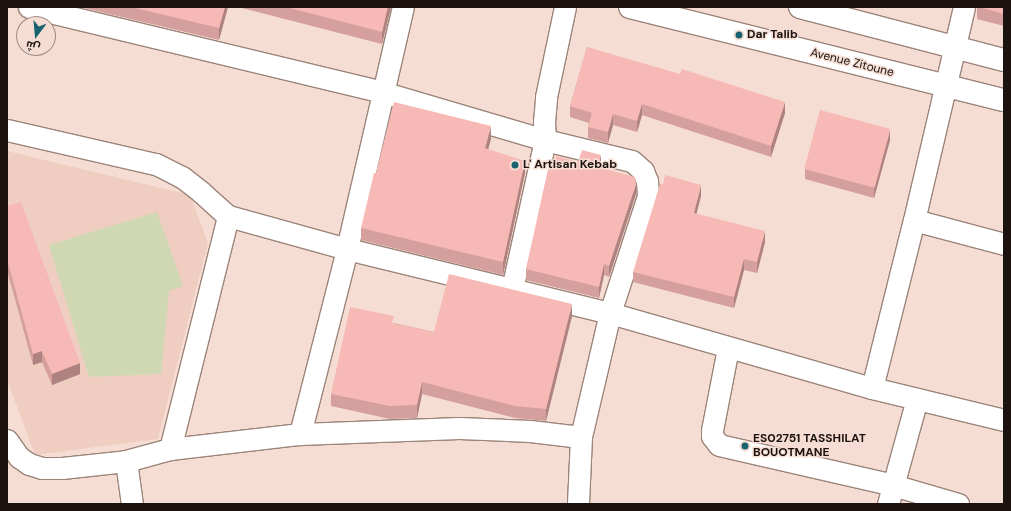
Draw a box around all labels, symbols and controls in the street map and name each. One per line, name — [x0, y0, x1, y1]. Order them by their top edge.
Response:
north arrow — [16, 16, 56, 56]
place label: Dar Talib — [747, 28, 798, 42]
marker: Dar Talib — [734, 30, 744, 40]
text: ش — [24, 38, 42, 55]
street label: Avenue Zitoune — [809, 46, 895, 80]
place label: L' Artisan Kebab — [523, 158, 617, 172]
marker: L' Artisan Kebab — [510, 160, 520, 170]
place label: ES02751 TASSHILAT BOUOTMANE — [753, 432, 866, 460]
marker: ES02751 TASSHILAT BOUOTMANE — [740, 441, 750, 451]

